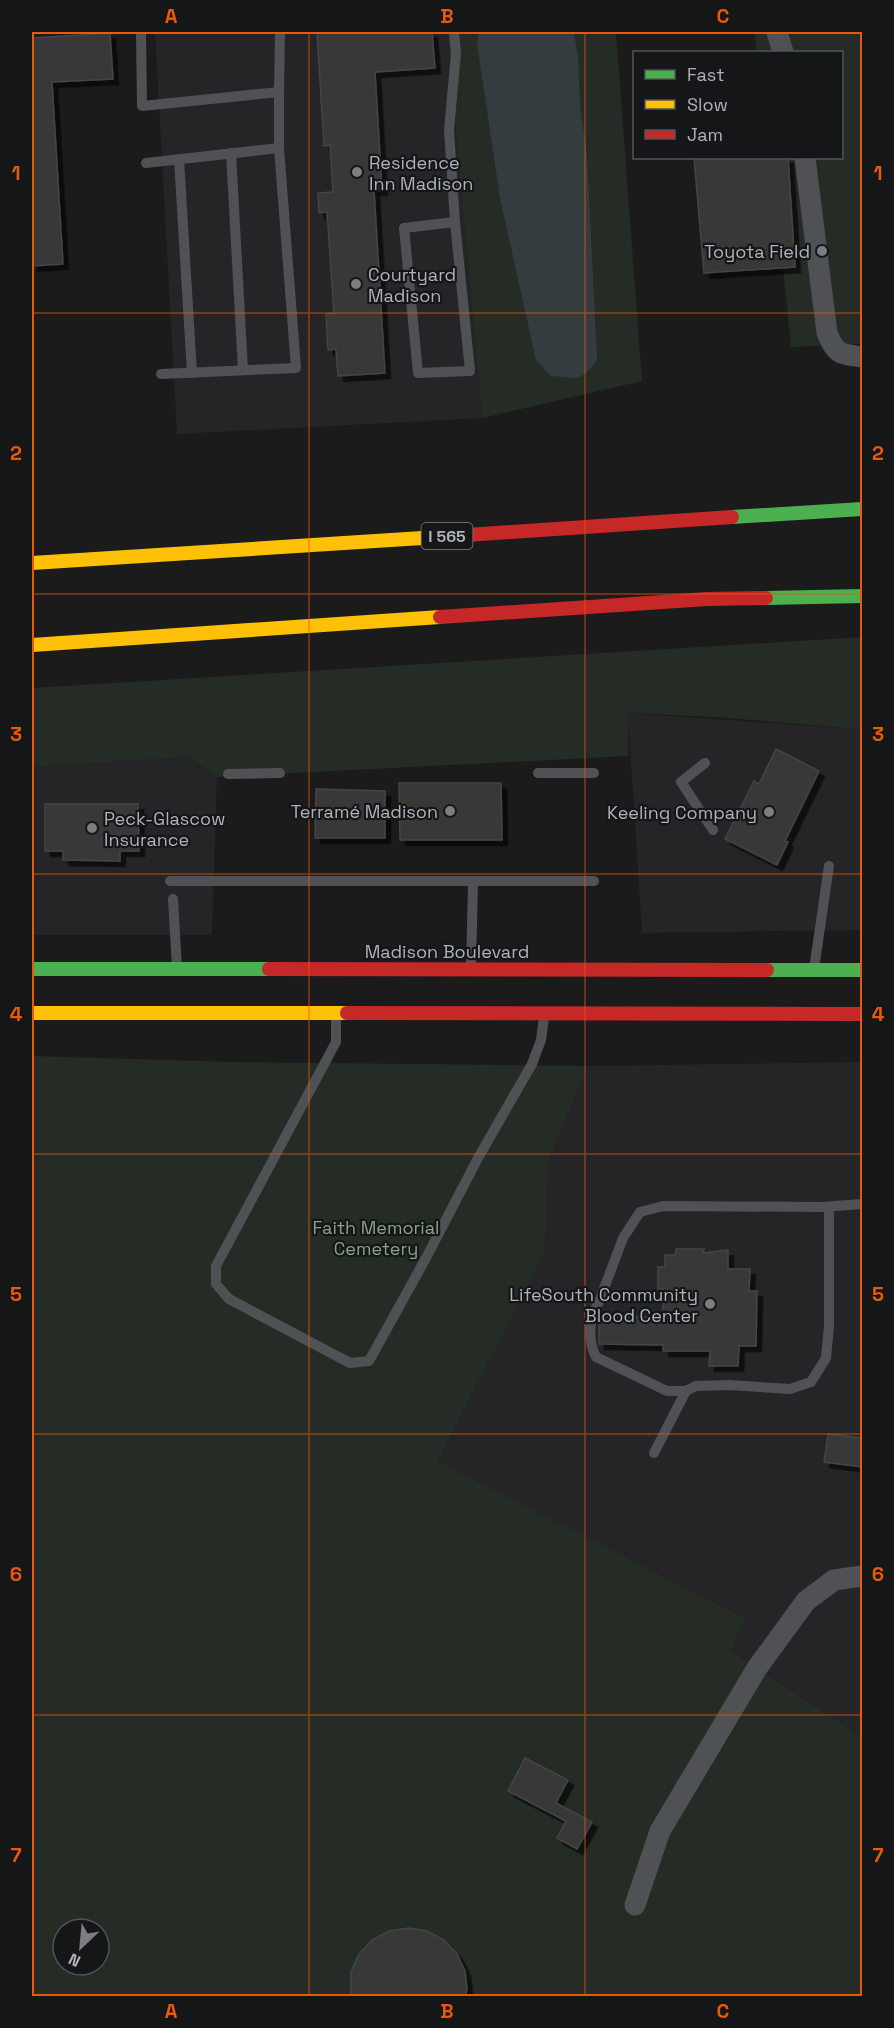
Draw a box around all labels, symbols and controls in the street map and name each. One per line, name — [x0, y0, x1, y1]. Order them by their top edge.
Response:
text: A — [165, 3, 178, 29]
text: B — [440, 3, 454, 29]
text: C — [717, 3, 730, 29]
legend — [633, 51, 843, 159]
text: Fast — [687, 63, 724, 86]
text: Slow — [687, 93, 728, 116]
text: Jam — [687, 123, 723, 146]
place label: Residence Inn Madison — [369, 151, 473, 195]
text: 1 — [11, 160, 21, 186]
text: 1 — [873, 160, 883, 186]
marker: Residence Inn Madison — [350, 165, 364, 179]
place label: Toyota Field — [704, 240, 810, 263]
marker: Toyota Field — [815, 244, 829, 258]
place label: Courtyard Madison — [368, 263, 456, 307]
marker: Courtyard Madison — [349, 277, 363, 291]
text: 2 — [10, 440, 22, 466]
text: 2 — [872, 440, 884, 466]
road number: I 565 — [422, 523, 472, 549]
text: 3 — [10, 721, 22, 747]
text: 3 — [872, 721, 884, 747]
place label: Terramé Madison — [291, 800, 438, 823]
place label: Keeling Company — [607, 801, 757, 824]
marker: Terramé Madison — [443, 804, 457, 818]
marker: Keeling Company — [762, 805, 776, 819]
place label: Peck-Glascow Insurance — [104, 807, 225, 851]
marker: Peck-Glascow Insurance — [85, 821, 99, 835]
street label: Madison Boulevard — [365, 940, 529, 963]
text: 4 — [10, 1001, 23, 1027]
text: 4 — [872, 1001, 885, 1027]
park label: Faith Memorial Cemetery — [312, 1216, 440, 1260]
text: 5 — [10, 1281, 22, 1307]
text: 5 — [872, 1281, 884, 1307]
place label: LifeSouth Community Blood Center — [509, 1283, 698, 1327]
marker: LifeSouth Community Blood Center — [703, 1297, 717, 1311]
text: 6 — [10, 1561, 22, 1587]
text: 6 — [872, 1561, 884, 1587]
text: 7 — [10, 1842, 22, 1868]
text: 7 — [872, 1842, 884, 1868]
north arrow — [51, 1917, 111, 1977]
text: N — [65, 1948, 84, 1972]
text: A — [165, 1998, 178, 2024]
text: B — [440, 1998, 454, 2024]
text: C — [717, 1998, 730, 2024]

